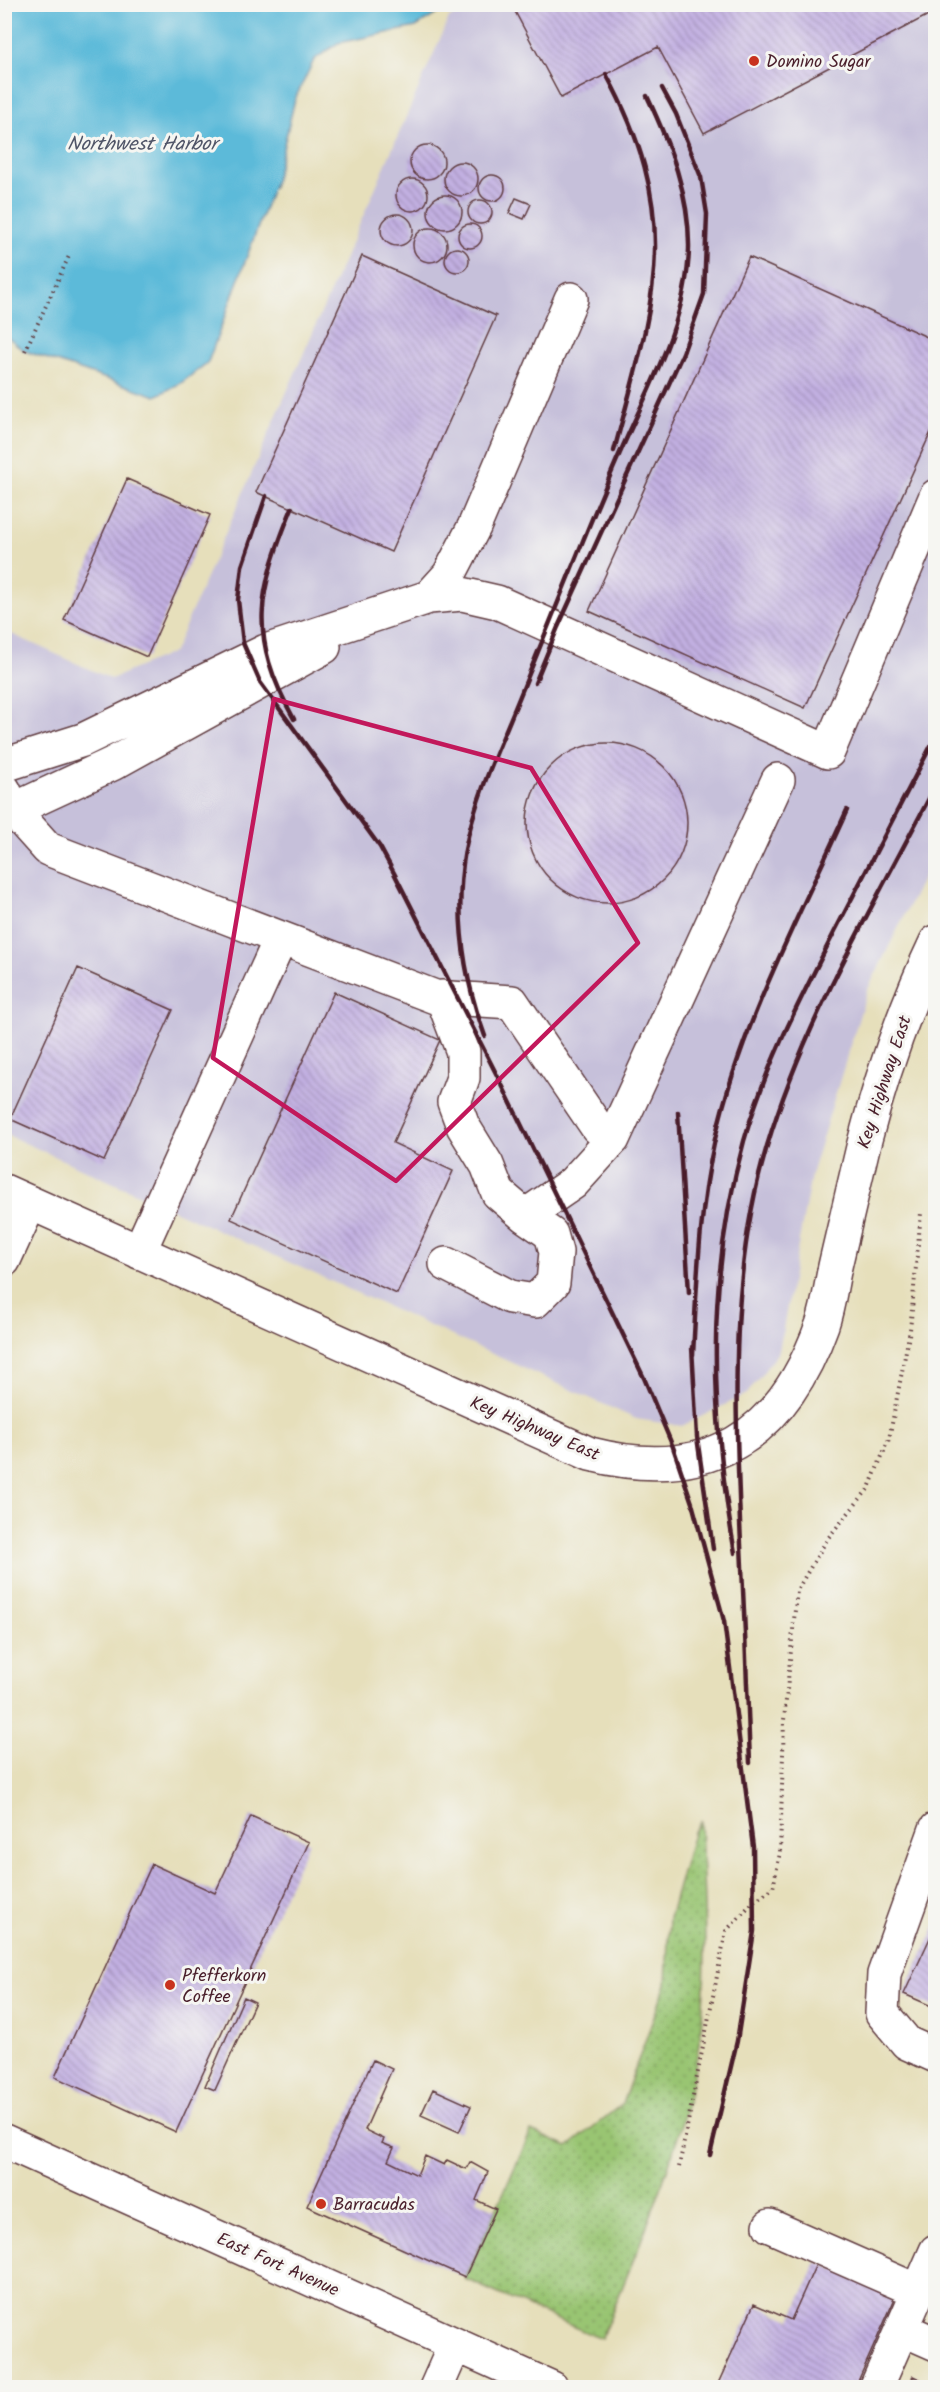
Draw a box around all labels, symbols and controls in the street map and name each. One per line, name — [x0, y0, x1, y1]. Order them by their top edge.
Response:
place label: Domino Sugar — [766, 48, 872, 77]
marker: Domino Sugar — [747, 54, 761, 68]
water label: Northwest Harbor — [67, 129, 221, 161]
street label: Key Highway East — [850, 1011, 921, 1153]
street label: Key Highway East — [465, 1389, 605, 1470]
place label: Pfefferkorn Coffee — [182, 1962, 266, 2012]
marker: Pfefferkorn Coffee — [163, 1978, 177, 1992]
place label: Barracudas — [333, 2191, 415, 2220]
marker: Barracudas — [314, 2197, 328, 2211]
street label: East Fort Avenue — [211, 2225, 343, 2305]

